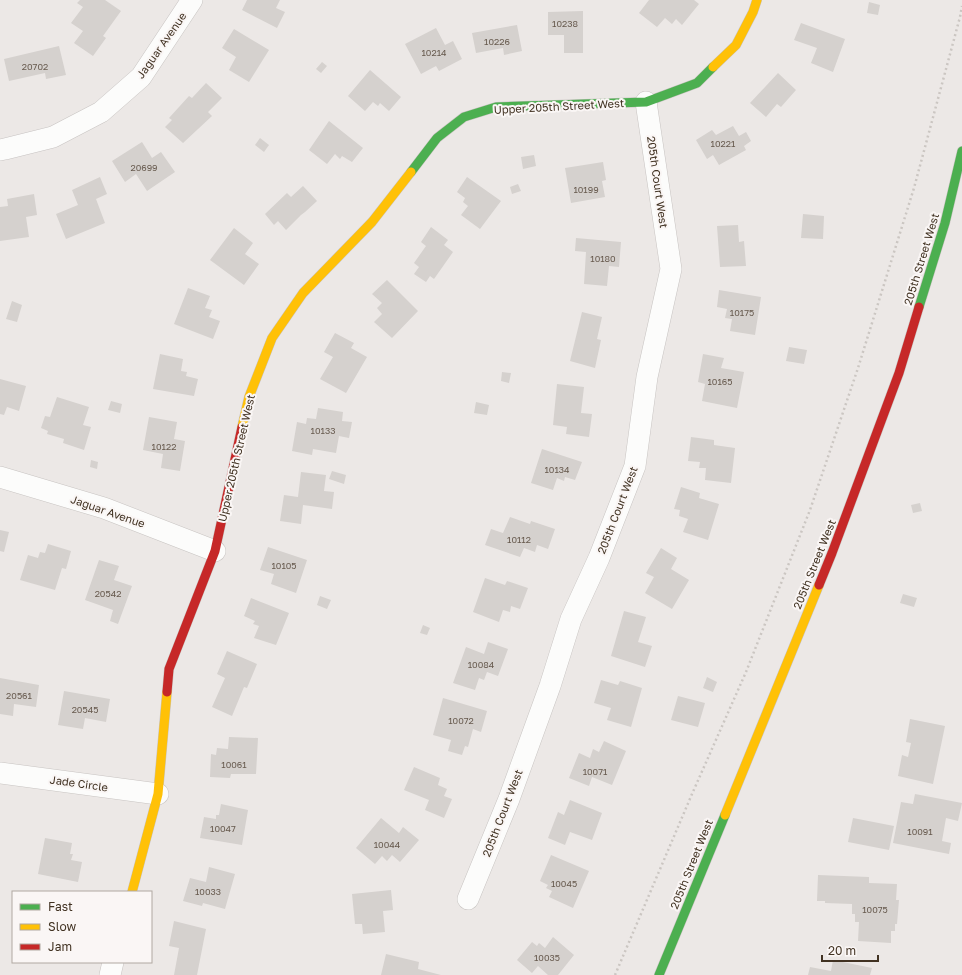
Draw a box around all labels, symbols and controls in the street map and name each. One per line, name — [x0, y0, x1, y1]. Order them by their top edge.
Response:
street label: Jaguar Avenue — [133, 9, 189, 81]
house number: 10238 — [552, 18, 578, 29]
house number: 10226 — [484, 36, 510, 47]
house number: 10214 — [421, 47, 447, 58]
house number: 20702 — [22, 61, 48, 72]
street label: Upper 205th Street West — [493, 96, 625, 116]
street label: 205th Court West — [645, 135, 671, 229]
house number: 10221 — [711, 138, 736, 149]
house number: 20699 — [130, 162, 158, 173]
house number: 10199 — [573, 184, 599, 195]
street label: 205th Street West — [901, 211, 941, 307]
house number: 10180 — [590, 253, 616, 264]
house number: 10175 — [730, 307, 754, 318]
house number: 10165 — [708, 376, 732, 387]
street label: Upper 205th Street West — [215, 393, 257, 523]
house number: 10133 — [311, 425, 335, 436]
house number: 10122 — [152, 441, 176, 452]
house number: 10134 — [544, 464, 570, 475]
street label: 205th Court West — [594, 464, 640, 556]
street label: Jaguar Avenue — [69, 492, 147, 530]
street label: 205th Street West — [790, 517, 838, 611]
house number: 10112 — [507, 534, 531, 545]
house number: 10105 — [271, 560, 297, 571]
house number: 20542 — [95, 588, 121, 599]
house number: 10084 — [468, 659, 495, 670]
house number: 20561 — [6, 690, 33, 701]
house number: 20545 — [72, 704, 98, 715]
house number: 10072 — [448, 715, 474, 726]
house number: 10061 — [221, 759, 247, 770]
house number: 10071 — [583, 766, 608, 777]
street label: 205th Court West — [479, 767, 525, 859]
street label: Jade Circle — [49, 772, 109, 794]
street label: 205th Street West — [667, 817, 715, 911]
house number: 10047 — [210, 823, 236, 834]
house number: 10091 — [907, 826, 933, 837]
house number: 10044 — [374, 839, 401, 850]
house number: 10045 — [551, 878, 577, 889]
house number: 10033 — [195, 886, 221, 897]
legend — [12, 891, 152, 963]
text: Fast — [48, 899, 73, 914]
house number: 10075 — [862, 904, 888, 915]
text: Slow — [48, 919, 76, 934]
scale bar — [822, 937, 878, 963]
text: Jam — [48, 939, 72, 954]
text: 20 m — [828, 943, 856, 958]
house number: 10035 — [534, 952, 560, 963]

